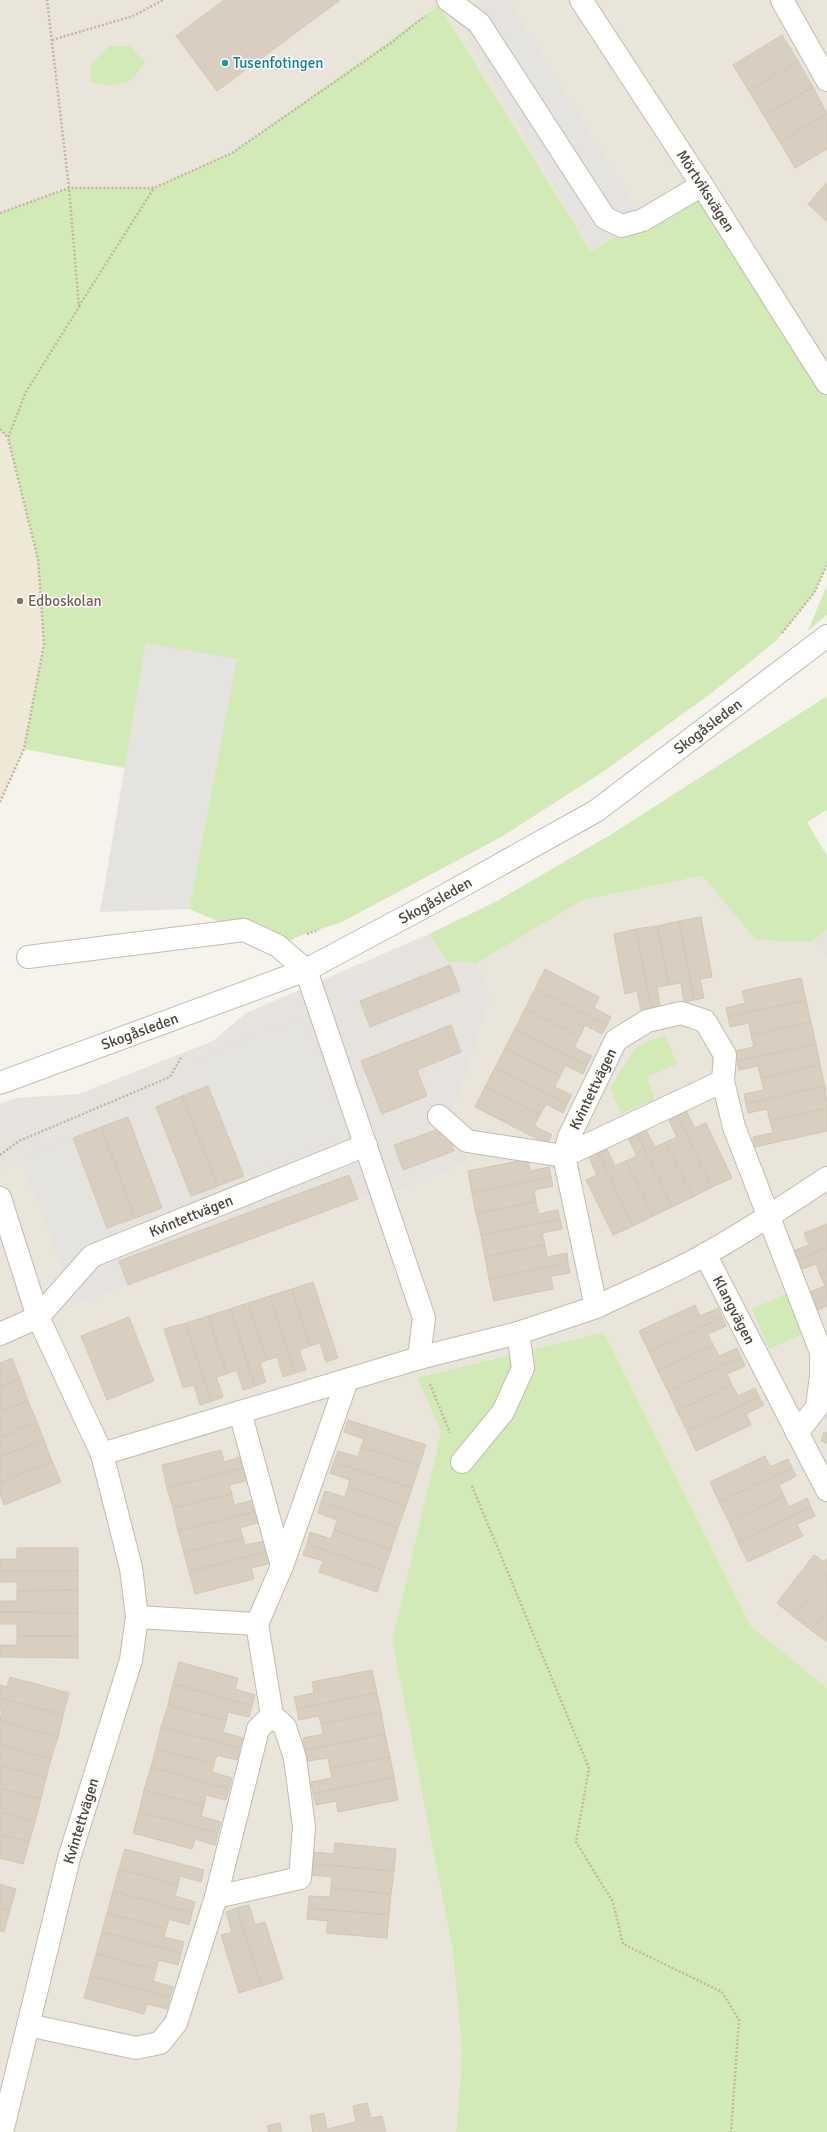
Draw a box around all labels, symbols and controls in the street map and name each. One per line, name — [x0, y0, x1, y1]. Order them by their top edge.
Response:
place label: Tusenfotingen — [233, 54, 323, 72]
marker: Tusenfotingen — [220, 58, 230, 68]
street label: Mörtviksvägen — [673, 147, 738, 235]
place label: Edboskolan — [28, 592, 102, 610]
marker: Edboskolan — [15, 596, 25, 606]
street label: Skogåsleden — [670, 695, 745, 758]
street label: Skogåsleden — [396, 873, 475, 928]
street label: Skogåsleden — [99, 1009, 181, 1054]
street label: Kvintettvägen — [565, 1045, 621, 1133]
street label: Kvintettvägen — [147, 1191, 236, 1241]
street label: Klangvägen — [709, 1272, 759, 1347]
street label: Kvintettvägen — [59, 1776, 103, 1866]

